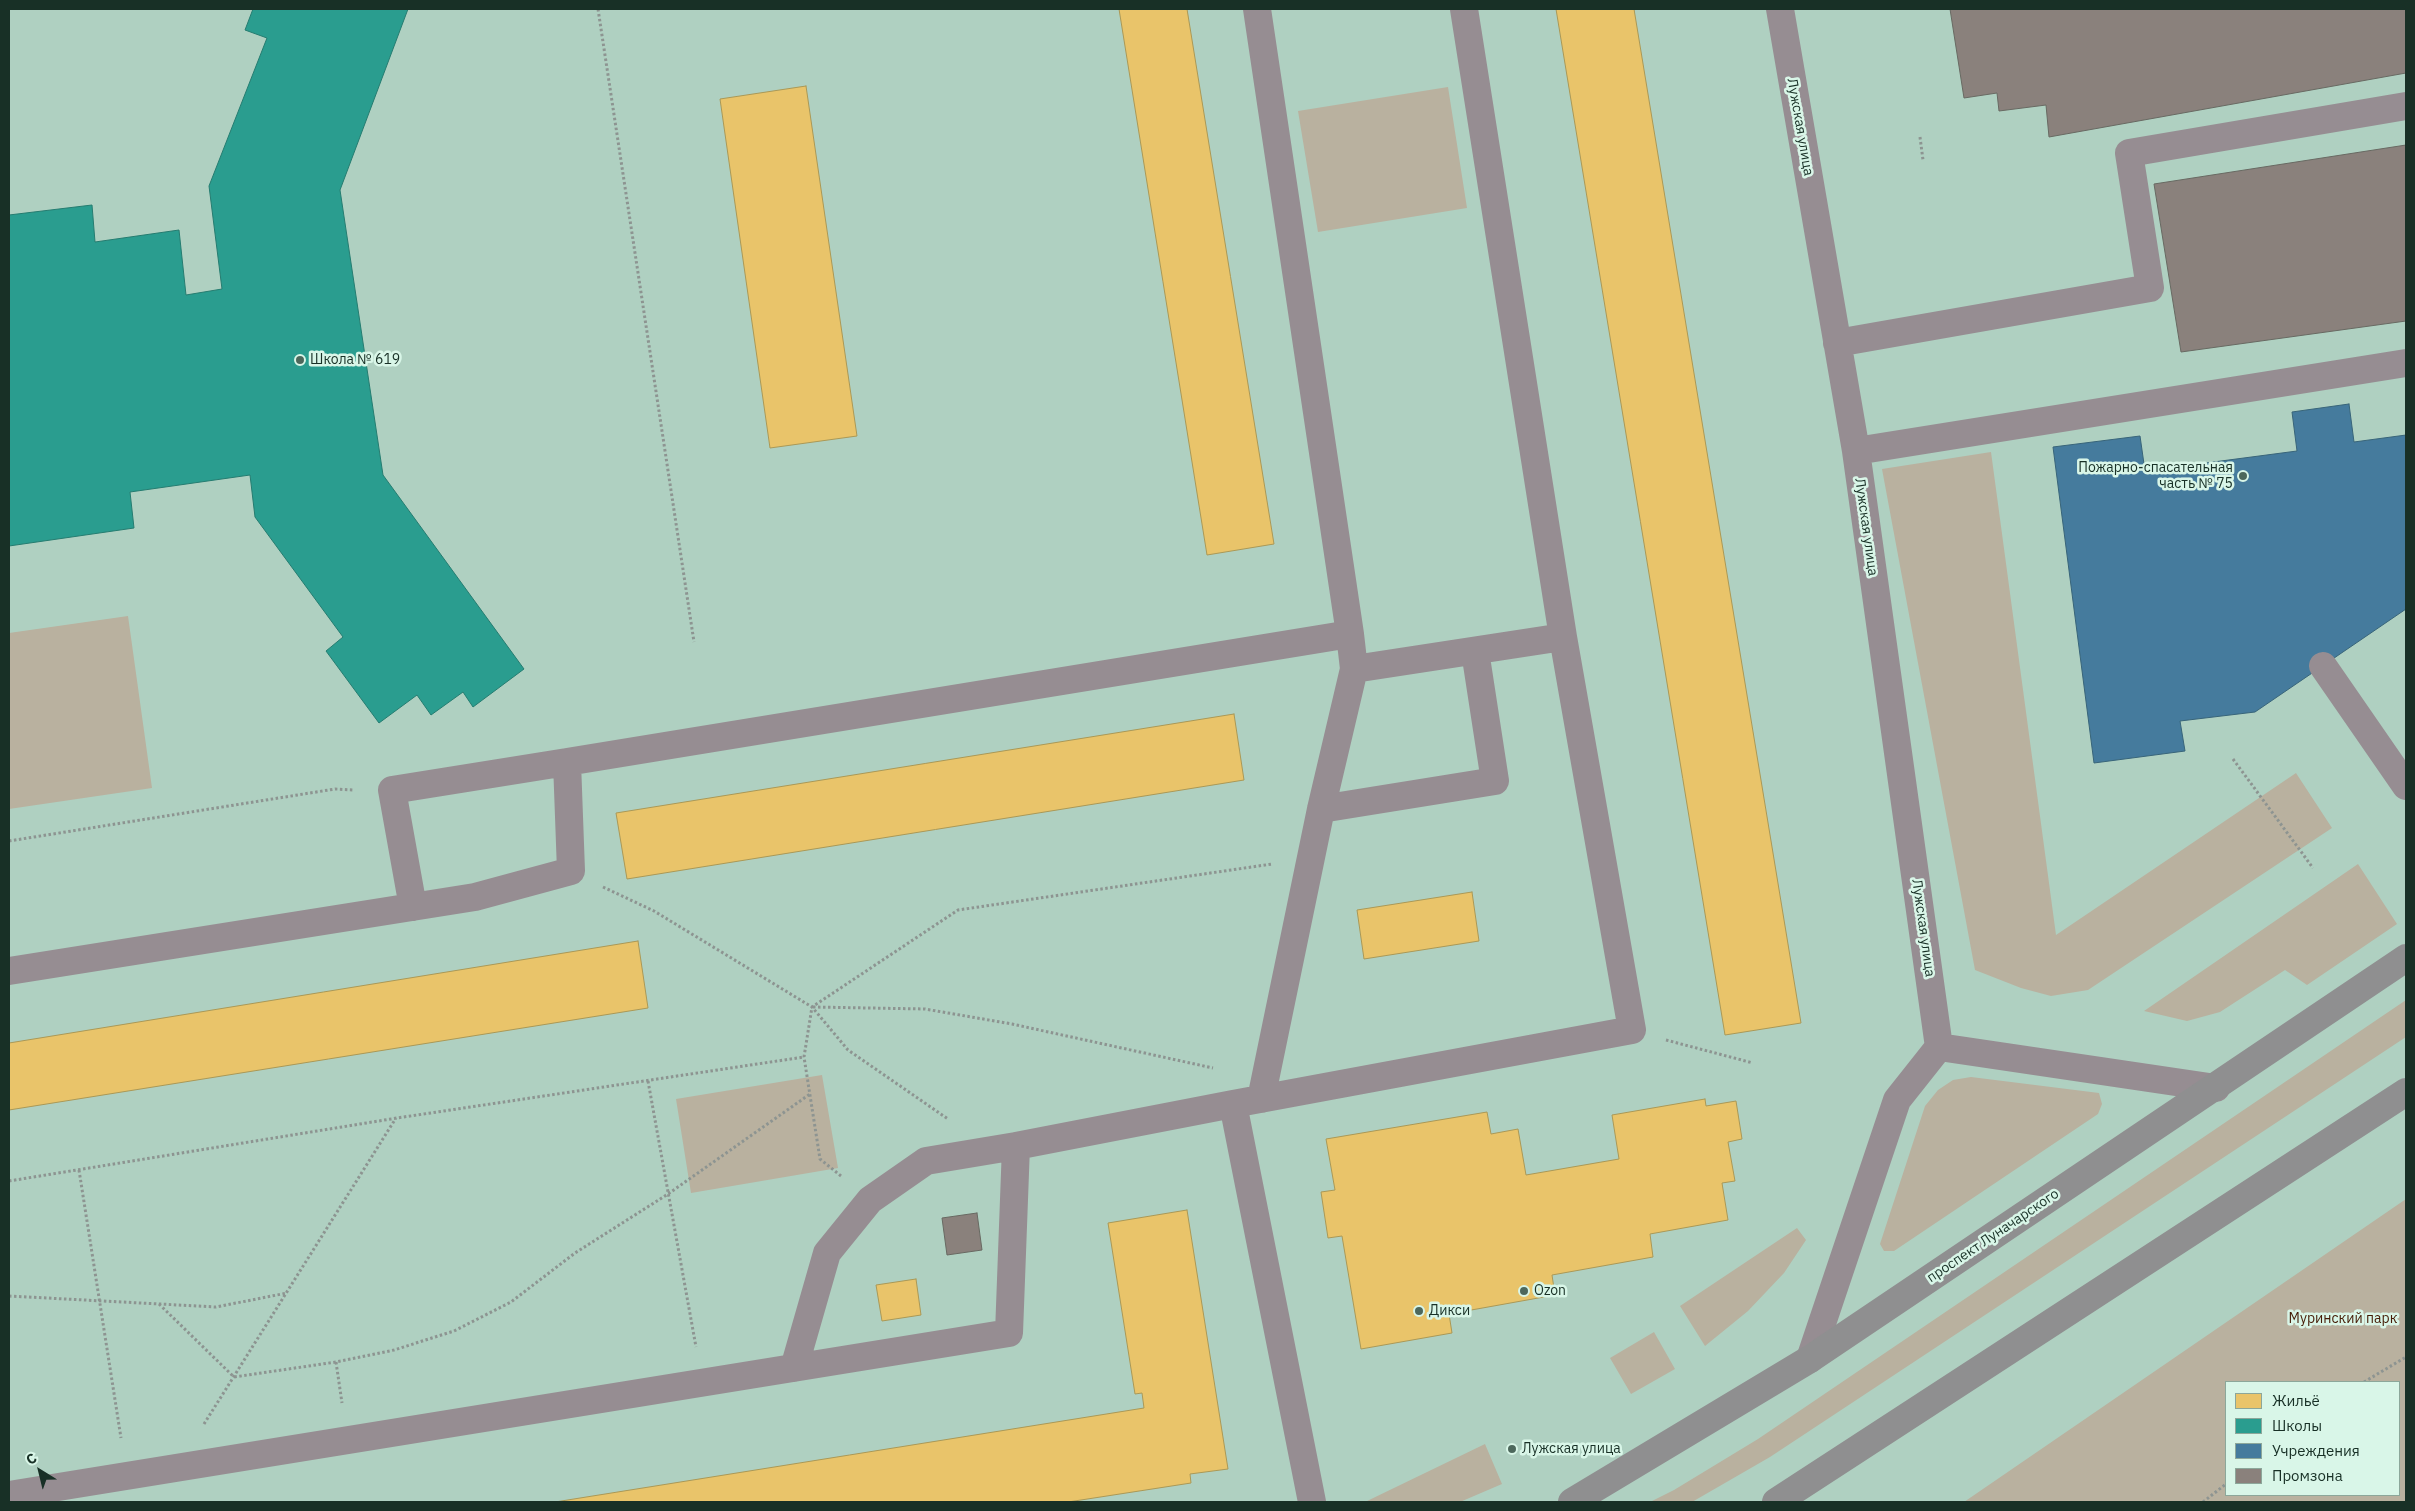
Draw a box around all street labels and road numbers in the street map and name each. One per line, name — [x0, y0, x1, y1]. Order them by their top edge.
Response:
street label: Лужская улица — [1783, 77, 1817, 177]
street label: Лужская улица — [1851, 477, 1881, 577]
street label: Лужская улица — [1908, 878, 1938, 978]
street label: проспект Луначарского — [1924, 1186, 2062, 1286]

